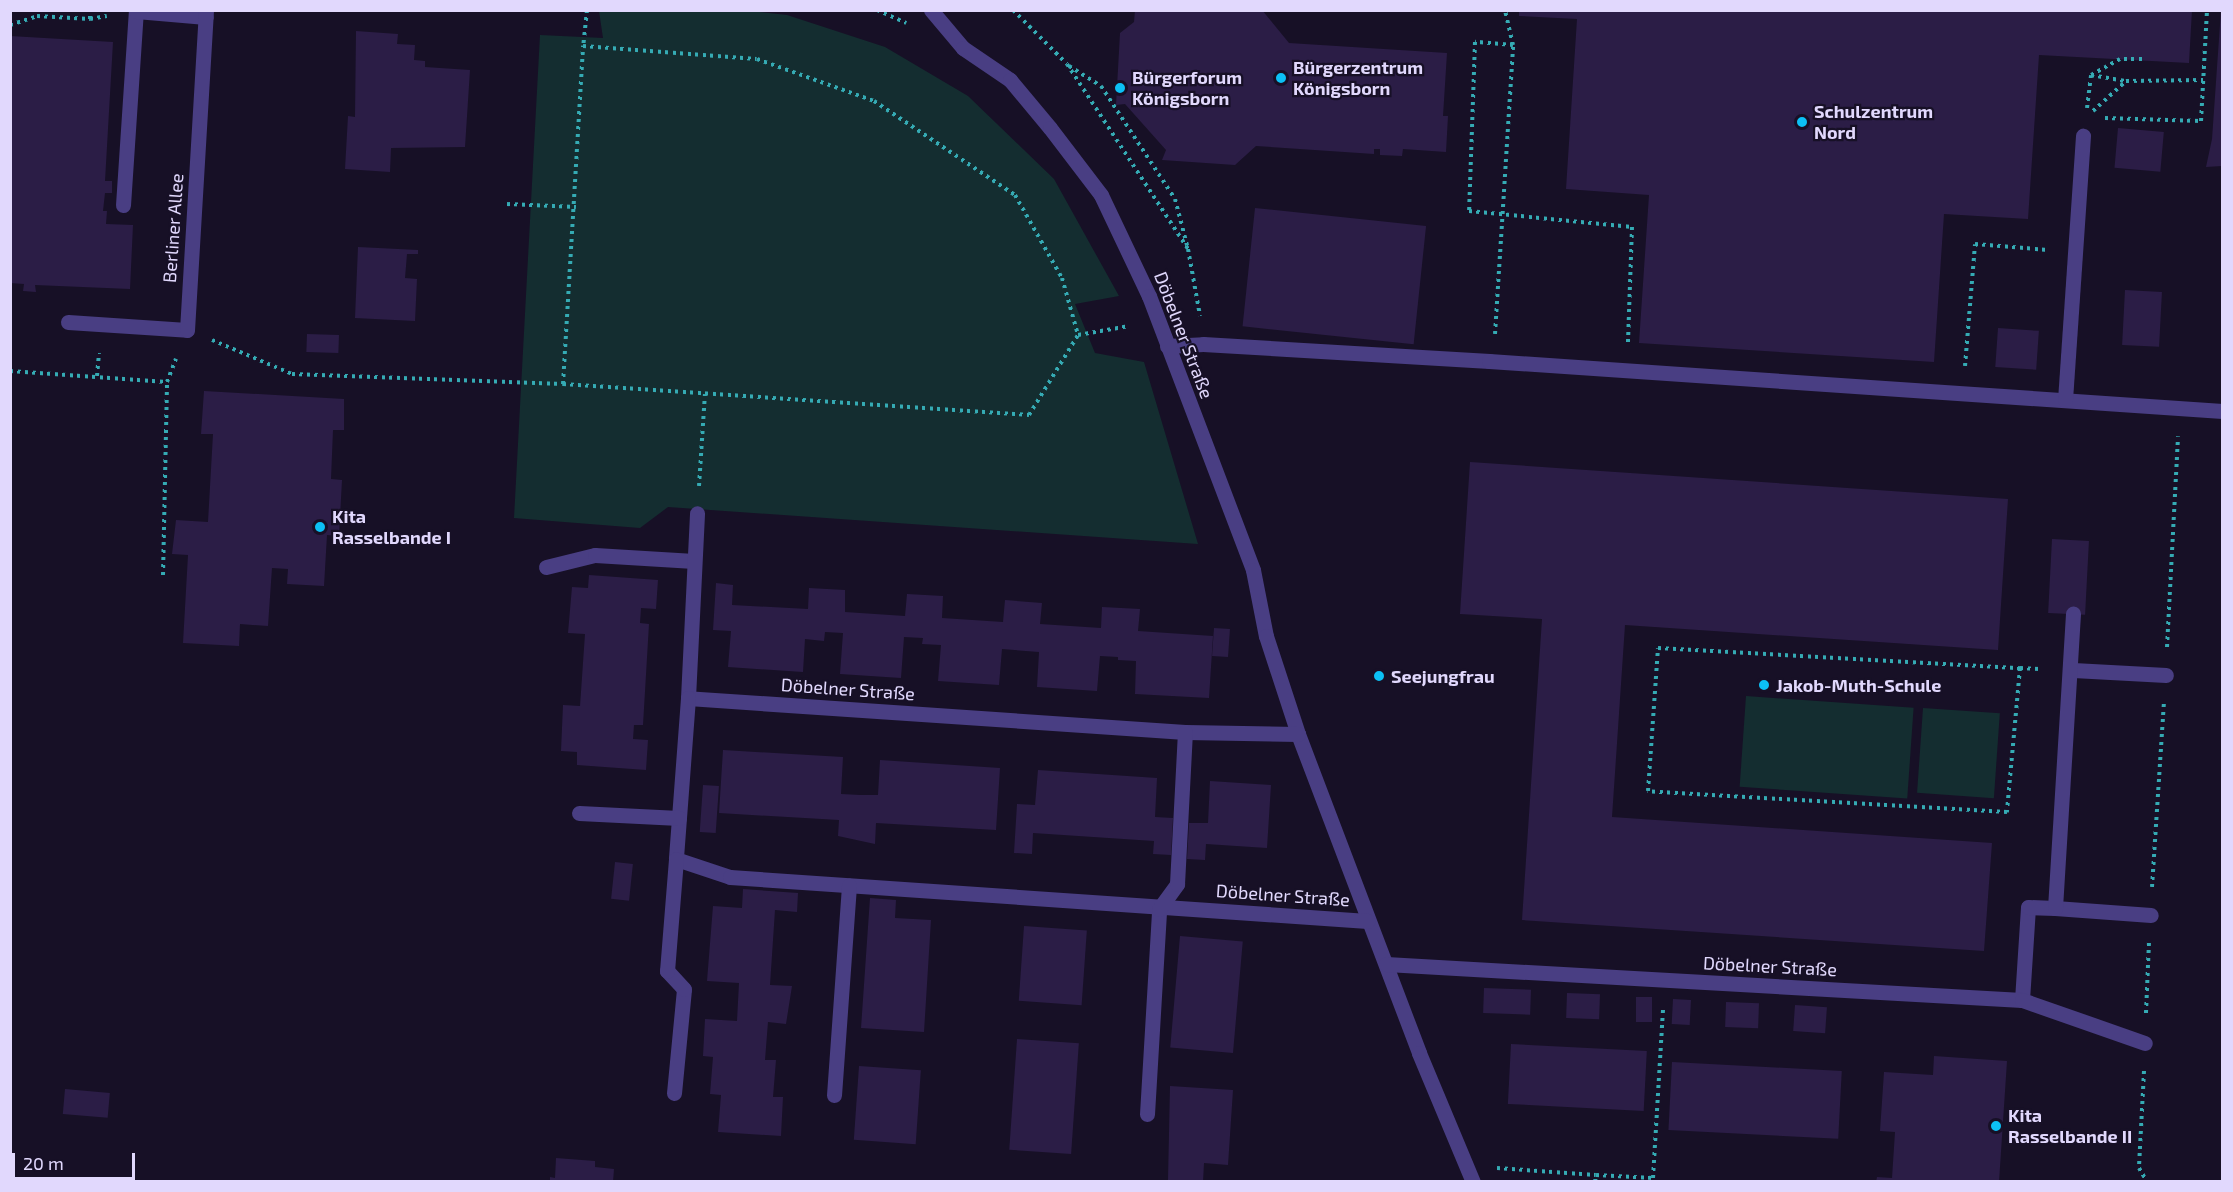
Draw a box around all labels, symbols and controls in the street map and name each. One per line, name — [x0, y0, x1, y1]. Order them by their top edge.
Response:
place label: Bürgerzentrum Königsborn — [1293, 57, 1423, 100]
place label: Bürgerforum Königsborn — [1132, 67, 1242, 110]
marker: Bürgerzentrum Königsborn — [1274, 71, 1288, 85]
marker: Bürgerforum Königsborn — [1113, 81, 1127, 95]
place label: Schulzentrum Nord — [1814, 101, 1933, 144]
marker: Schulzentrum Nord — [1795, 115, 1809, 129]
street label: Berliner Allee — [158, 172, 188, 284]
street label: Döbelner Straße — [1150, 268, 1218, 402]
place label: Kita Rasselbande I — [332, 506, 451, 548]
marker: Kita Rasselbande I — [313, 520, 327, 534]
place label: Seejungfrau — [1391, 665, 1495, 687]
marker: Seejungfrau — [1372, 669, 1386, 683]
street label: Döbelner Straße — [780, 674, 916, 704]
place label: Jakob-Muth-Schule — [1776, 674, 1941, 696]
marker: Jakob-Muth-Schule — [1757, 678, 1771, 692]
street label: Döbelner Straße — [1215, 880, 1351, 910]
street label: Döbelner Straße — [1702, 952, 1838, 980]
place label: Kita Rasselbande II — [2008, 1105, 2132, 1148]
marker: Kita Rasselbande II — [1989, 1119, 2003, 1133]
scale bar — [15, 1141, 138, 1179]
text: 20 m — [23, 1152, 64, 1174]

